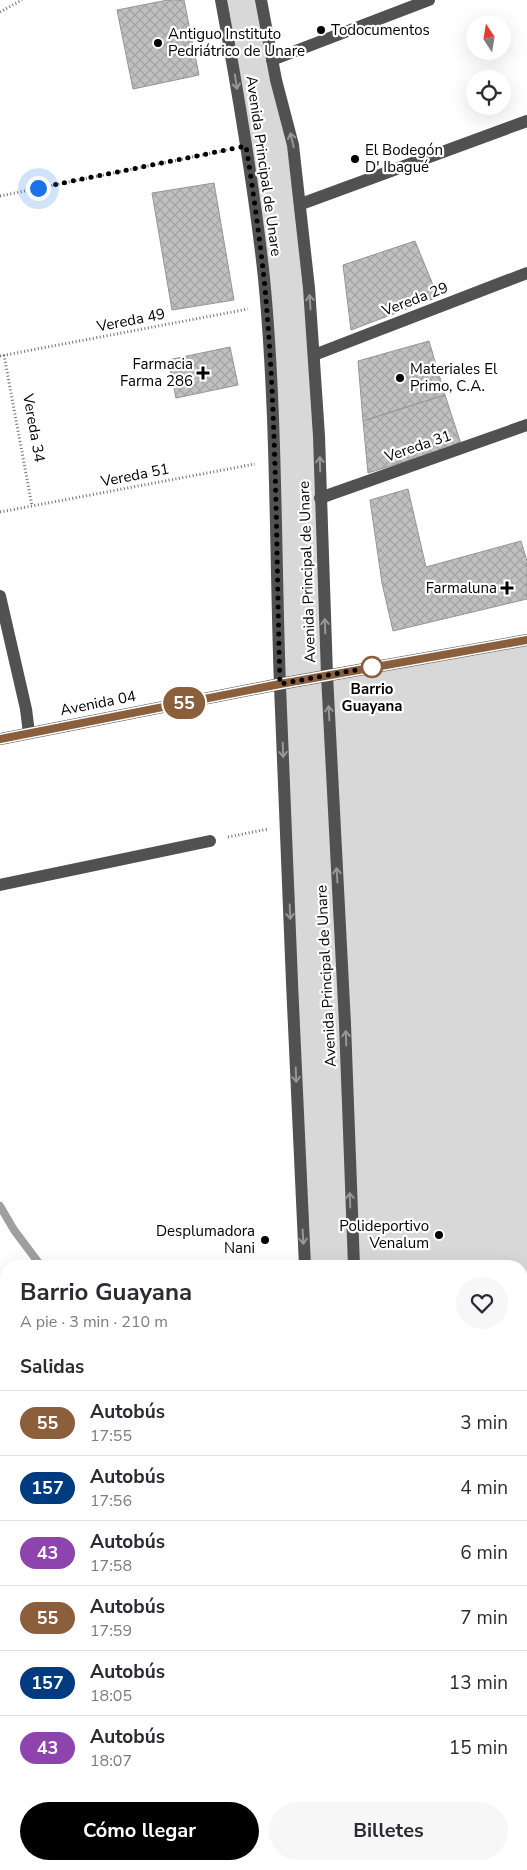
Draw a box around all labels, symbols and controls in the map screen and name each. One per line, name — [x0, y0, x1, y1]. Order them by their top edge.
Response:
north arrow — [466, 15, 511, 60]
map controls — [466, 15, 511, 115]
place label: Todocumentos — [331, 20, 430, 40]
place label: Antiguo Instituto Pedriátrico de Unare — [168, 24, 305, 61]
marker: Todocumentos — [315, 24, 327, 36]
marker: Antiguo Instituto Pedriátrico de Unare — [152, 37, 164, 49]
button: locate — [466, 70, 511, 115]
one-way arrow — [231, 74, 241, 90]
street label: Avenida Principal de Unare — [241, 74, 287, 258]
one-way arrow — [287, 133, 296, 149]
place label: El Bodegón D' Ibagué — [365, 140, 443, 177]
marker: El Bodegón D' Ibagué — [349, 153, 361, 165]
your location — [26, 176, 51, 201]
street label: Vereda 29 — [378, 277, 451, 321]
one-way arrow — [306, 294, 315, 310]
street label: Vereda 49 — [94, 304, 167, 337]
place label: Farmacia Farma 286 — [120, 354, 193, 391]
place label: Materiales El Primo, C.A. — [410, 359, 498, 396]
marker: Farmacia Farma 286 — [197, 367, 209, 379]
marker: Materiales El Primo, C.A. — [394, 372, 406, 384]
street label: Vereda 34 — [18, 391, 50, 464]
street label: Vereda 31 — [381, 425, 454, 467]
one-way arrow — [315, 456, 324, 472]
street label: Vereda 51 — [98, 459, 171, 492]
street label: Avenida Principal de Unare — [294, 481, 320, 663]
place label: Farmaluna — [426, 578, 497, 598]
marker: Farmaluna — [501, 582, 513, 594]
one-way arrow — [321, 618, 330, 634]
marker: Barrio Guayana — [361, 656, 383, 678]
place label: Barrio Guayana — [342, 679, 402, 716]
street label: Avenida 04 — [58, 686, 138, 720]
line badge: 55 — [162, 687, 206, 719]
text: 55 — [173, 691, 195, 715]
one-way arrow — [325, 705, 334, 721]
one-way arrow — [278, 742, 288, 758]
one-way arrow — [333, 868, 342, 884]
street label: Avenida Principal de Unare — [311, 885, 341, 1067]
one-way arrow — [285, 904, 294, 920]
one-way arrow — [341, 1030, 350, 1046]
one-way arrow — [292, 1066, 301, 1082]
one-way arrow — [346, 1192, 355, 1208]
place label: Polideportivo Venalum — [339, 1216, 429, 1253]
place label: Desplumadora Nani — [156, 1221, 255, 1258]
one-way arrow — [299, 1229, 308, 1245]
marker: Polideportivo Venalum — [433, 1229, 445, 1241]
marker: Desplumadora Nani — [259, 1234, 271, 1246]
text: Barrio Guayana — [20, 1276, 192, 1308]
button: heart — [456, 1277, 508, 1329]
text: A pie · 3 min · 210 m — [20, 1311, 168, 1333]
text: Salidas — [20, 1354, 84, 1380]
text: Autobús — [90, 1399, 165, 1425]
text: 3 min — [460, 1410, 508, 1436]
text: 55 — [37, 1411, 58, 1435]
text: 17:55 — [90, 1425, 132, 1447]
text: Autobús — [90, 1464, 165, 1490]
text: 4 min — [460, 1475, 508, 1501]
text: 157 — [31, 1476, 64, 1500]
text: 17:56 — [90, 1490, 132, 1512]
text: Autobús — [90, 1529, 165, 1555]
text: 6 min — [460, 1540, 508, 1566]
text: 43 — [37, 1541, 58, 1565]
text: 17:58 — [90, 1555, 132, 1577]
text: Autobús — [90, 1594, 165, 1620]
text: 7 min — [460, 1605, 508, 1631]
text: 55 — [37, 1606, 58, 1630]
text: 17:59 — [90, 1620, 132, 1642]
text: Autobús — [90, 1659, 165, 1685]
text: 13 min — [449, 1670, 508, 1696]
text: 157 — [31, 1671, 64, 1695]
text: 18:05 — [90, 1685, 132, 1707]
text: Autobús — [90, 1724, 165, 1750]
text: 15 min — [449, 1735, 508, 1761]
text: 43 — [37, 1736, 58, 1760]
text: 18:07 — [90, 1750, 132, 1772]
button: Cómo llegar — [20, 1802, 259, 1860]
button: Billetes — [269, 1802, 508, 1860]

